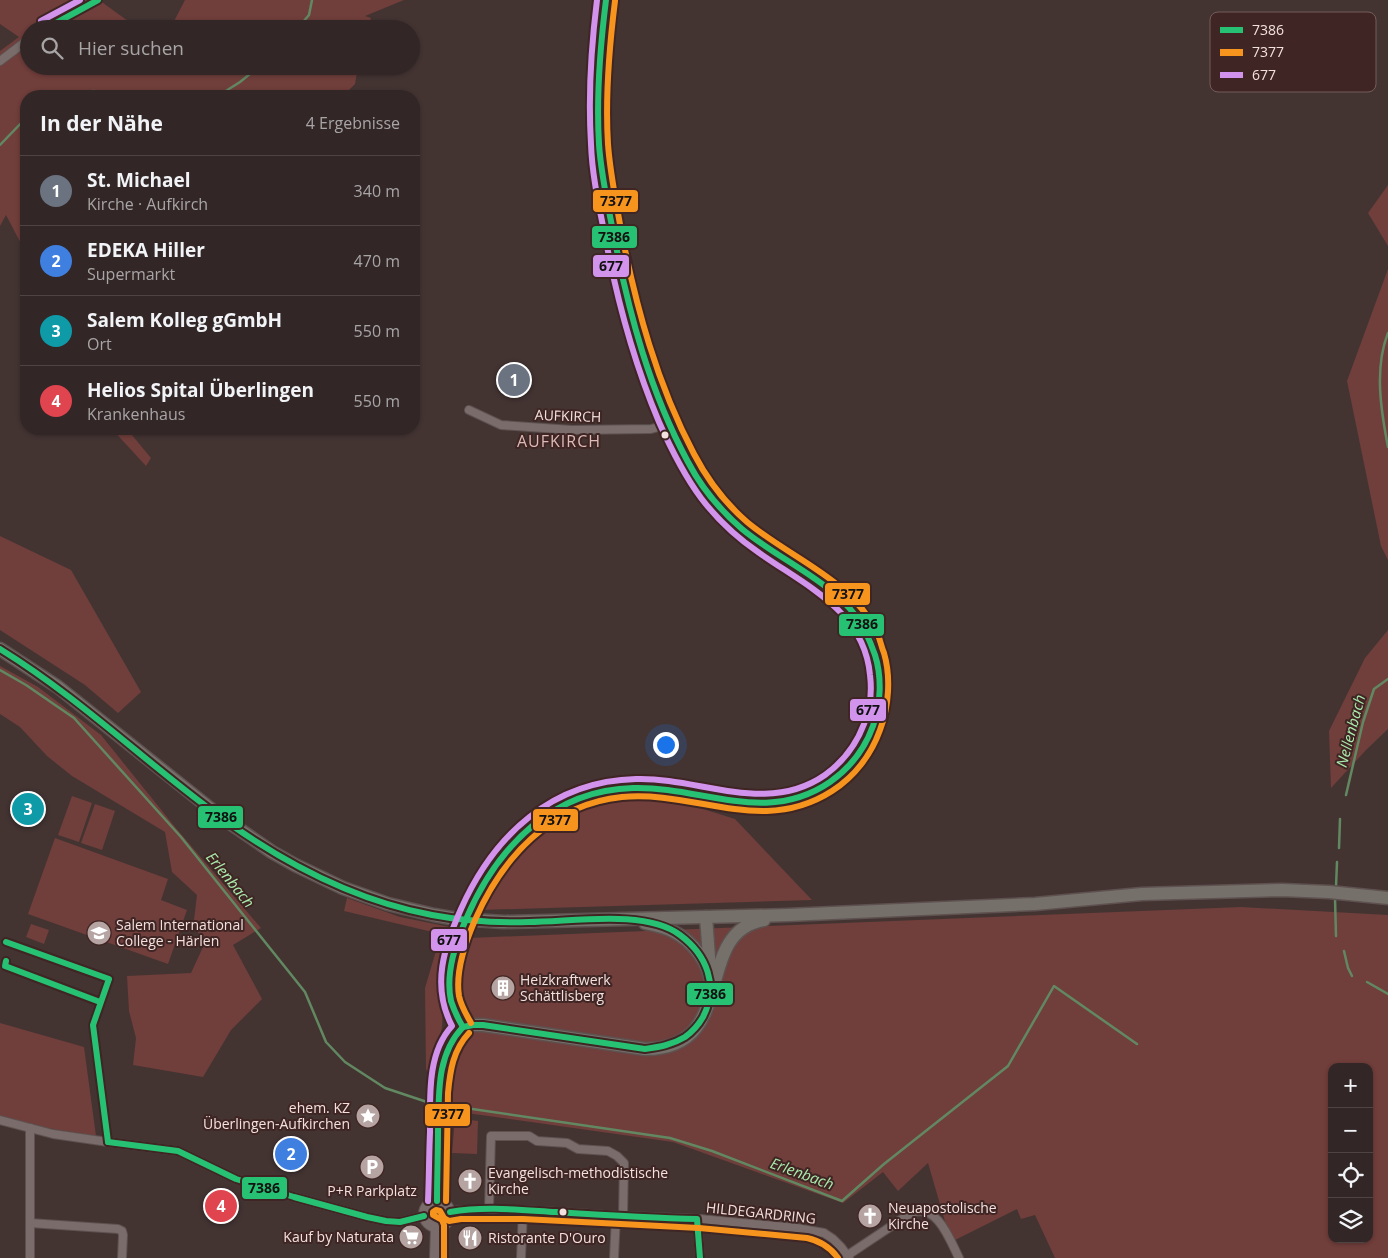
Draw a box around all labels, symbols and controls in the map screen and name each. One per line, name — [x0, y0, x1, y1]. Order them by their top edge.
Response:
legend — [1210, 12, 1376, 92]
search box — [20, 20, 420, 75]
text: 7386 — [1252, 20, 1284, 39]
icon: search — [38, 34, 66, 62]
text: Hier suchen — [78, 35, 184, 61]
text: 7377 — [1252, 42, 1284, 61]
text: 677 — [1252, 65, 1276, 84]
text: In der Nähe — [40, 109, 163, 137]
text: 4 Ergebnisse — [306, 112, 400, 134]
text: St. Michael — [87, 167, 191, 193]
text: 1 — [51, 180, 61, 202]
text: 340 m — [354, 180, 400, 202]
line badge: 7377 — [592, 189, 639, 213]
text: 7377 — [600, 191, 632, 210]
text: Kirche · Aufkirch — [87, 193, 208, 215]
line badge: 7386 — [591, 225, 638, 249]
text: 7386 — [598, 227, 630, 246]
text: EDEKA Hiller — [87, 237, 205, 263]
text: 2 — [51, 250, 61, 272]
text: 470 m — [354, 250, 400, 272]
line badge: 677 — [592, 254, 630, 278]
text: 677 — [599, 256, 623, 275]
text: Supermarkt — [87, 263, 175, 285]
text: Salem Kolleg gGmbH — [87, 307, 282, 333]
text: 3 — [51, 320, 61, 342]
text: 550 m — [354, 320, 400, 342]
text: Ort — [87, 333, 112, 355]
pin: 1 — [498, 361, 530, 399]
text: Helios Spital Überlingen — [87, 377, 314, 403]
text: 4 — [51, 390, 61, 412]
text: 550 m — [354, 390, 400, 412]
text: Krankenhaus — [87, 403, 185, 425]
street label: AUFKIRCH — [534, 405, 602, 426]
district label: AUFKIRCH — [517, 430, 601, 452]
unlabelled marker — [660, 430, 670, 440]
line badge: 7377 — [824, 582, 871, 606]
text: 7377 — [832, 584, 864, 603]
line badge: 7386 — [838, 613, 885, 637]
text: 7386 — [846, 614, 878, 633]
water label: Nellenbach — [1331, 692, 1369, 769]
line badge: 677 — [849, 698, 887, 722]
text: 677 — [856, 700, 880, 719]
your location — [653, 732, 679, 758]
pin: 3 — [12, 790, 44, 828]
line badge: 7386 — [197, 805, 244, 829]
text: 7386 — [205, 807, 237, 826]
line badge: 7377 — [532, 808, 579, 832]
text: 7377 — [539, 810, 571, 829]
water label: Erlenbach — [202, 847, 259, 911]
place label: Salem International College - Härlen — [116, 915, 244, 950]
school or university icon: Salem International College - Härlen — [86, 920, 112, 946]
line badge: 677 — [430, 928, 468, 952]
text: 677 — [437, 930, 461, 949]
place label: Heizkraftwerk Schättlisberg — [520, 970, 611, 1005]
building icon: Heizkraftwerk Schättlisberg — [490, 975, 516, 1001]
line badge: 7386 — [686, 982, 734, 1006]
text: 7386 — [694, 984, 726, 1003]
map controls — [1328, 1063, 1373, 1243]
button: + — [1328, 1063, 1373, 1108]
place label: ehem. KZ Überlingen-Aufkirchen — [203, 1098, 350, 1133]
place icon: ehem. KZ Überlingen-Aufkirchen — [355, 1103, 381, 1129]
line badge: 7377 — [424, 1103, 471, 1127]
text: 7377 — [432, 1104, 464, 1123]
button: − — [1328, 1108, 1373, 1153]
pin: 2 — [275, 1135, 307, 1173]
water label: Erlenbach — [768, 1152, 837, 1194]
button: locate — [1328, 1153, 1373, 1198]
parking icon: P+R Parkplatz — [359, 1154, 385, 1180]
place label: Evangelisch-methodistische Kirche — [488, 1163, 668, 1198]
church icon: Evangelisch-methodistische Kirche — [457, 1168, 483, 1194]
line badge: 7386 — [241, 1176, 288, 1200]
text: 7386 — [248, 1178, 280, 1197]
place label: P+R Parkplatz — [327, 1181, 417, 1200]
pin: 4 — [205, 1187, 237, 1225]
street label: HILDEGARDRING — [705, 1197, 817, 1228]
place label: Neuapostolische Kirche — [888, 1198, 997, 1233]
button: layers — [1328, 1198, 1373, 1243]
church icon: Neuapostolische Kirche — [857, 1203, 883, 1229]
unlabelled marker — [558, 1207, 568, 1217]
supermarket icon: Kauf by Naturata — [398, 1224, 424, 1250]
restaurant icon: Ristorante D'Ouro — [457, 1225, 483, 1251]
place label: Kauf by Naturata — [283, 1227, 394, 1246]
place label: Ristorante D'Ouro — [488, 1228, 606, 1247]

